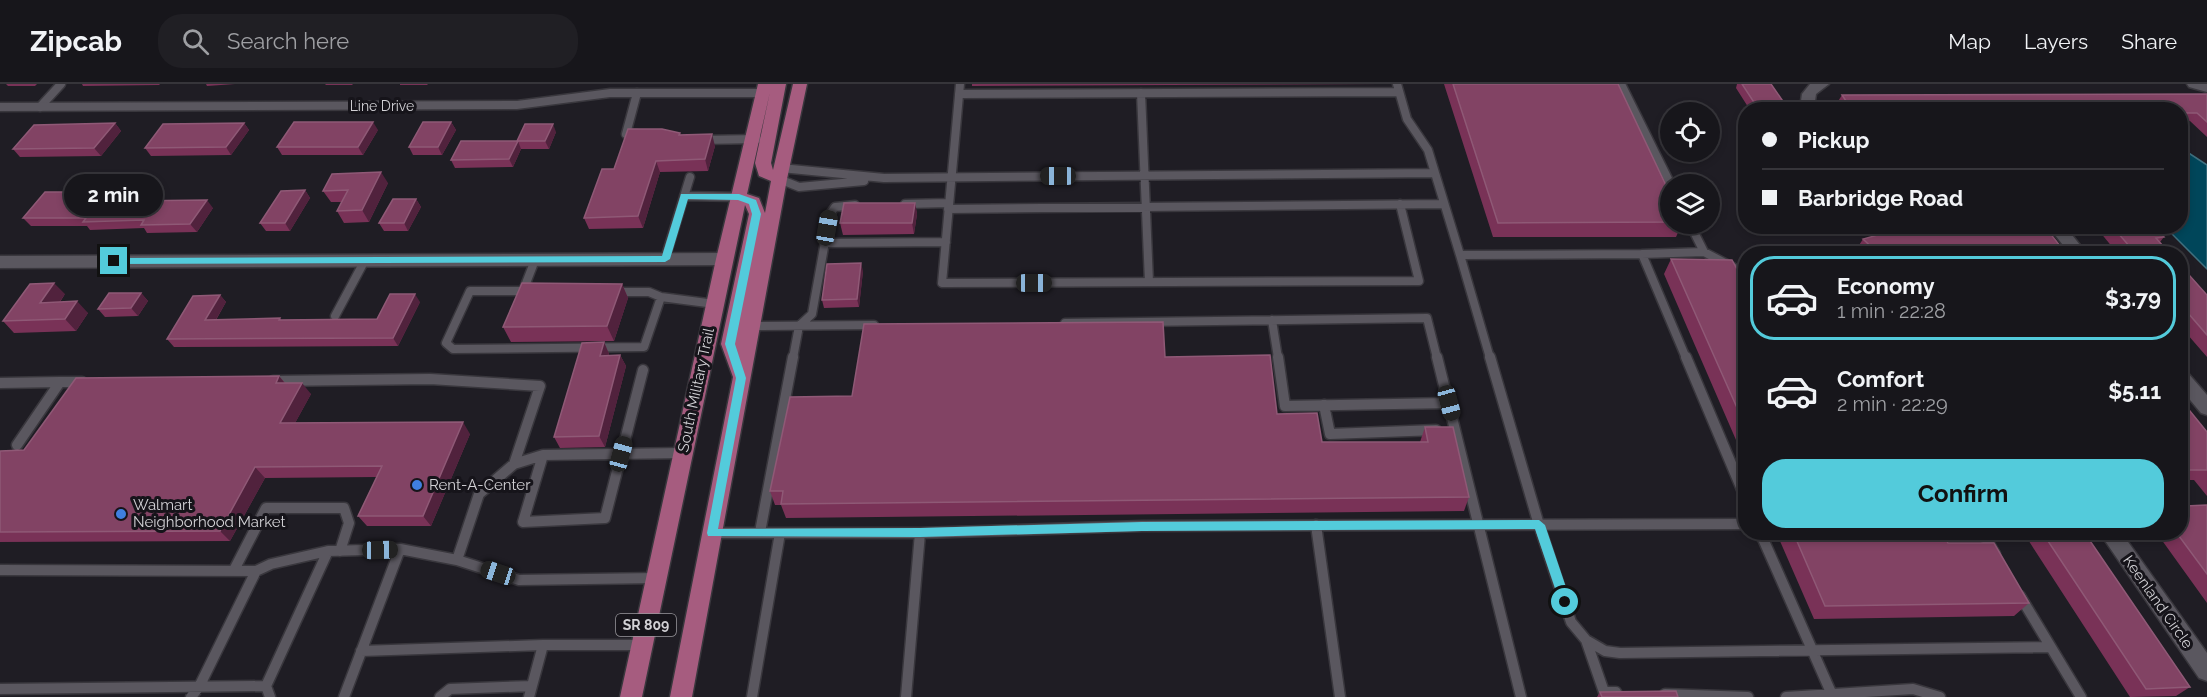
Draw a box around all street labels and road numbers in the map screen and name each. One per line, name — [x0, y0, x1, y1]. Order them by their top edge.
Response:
street label: Line Drive — [350, 98, 414, 114]
street label: South Military Trail — [674, 325, 718, 454]
street label: Keenland Circle — [2119, 552, 2197, 652]
road number: SR 809 — [616, 614, 676, 636]

